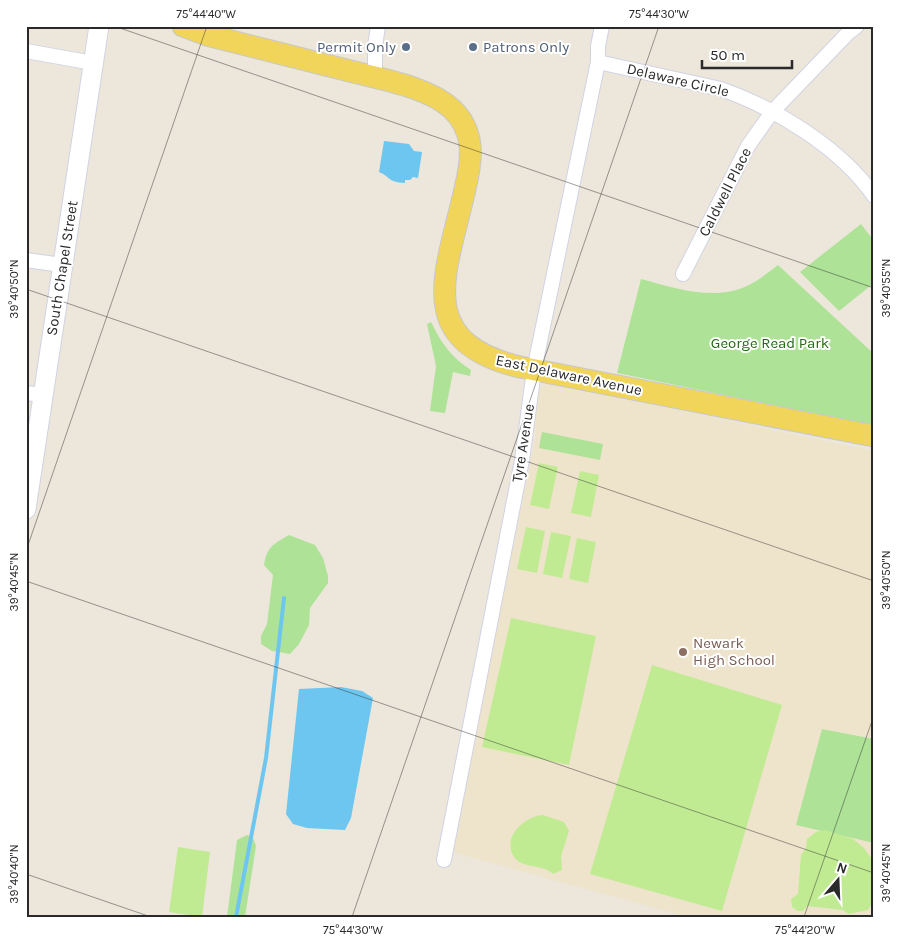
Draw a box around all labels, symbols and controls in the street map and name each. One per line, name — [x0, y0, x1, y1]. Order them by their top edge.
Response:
text: 75°44'40"W — [176, 7, 236, 21]
text: 75°44'30"W — [629, 7, 689, 21]
place label: Permit Only — [317, 38, 396, 56]
place label: Patrons Only — [483, 38, 569, 56]
scale bar — [702, 38, 792, 70]
marker: Permit Only — [400, 41, 412, 53]
marker: Patrons Only — [467, 41, 479, 53]
text: 50 m — [710, 46, 745, 64]
street label: Delaware Circle — [625, 59, 731, 101]
street label: Caldwell Place — [695, 145, 755, 239]
street label: South Chapel Street — [42, 199, 82, 337]
text: 39°40'50"N — [7, 259, 21, 319]
text: 39°40'55"N — [879, 259, 893, 318]
park label: George Read Park — [711, 334, 829, 352]
street label: East Delaware Avenue — [494, 351, 644, 399]
street label: Tyre Avenue — [508, 402, 538, 484]
text: 39°40'50"N — [879, 550, 893, 610]
text: 39°40'45"N — [7, 553, 21, 611]
place label: Newark High School — [693, 634, 775, 669]
marker: Newark High School — [677, 646, 689, 658]
text: 39°40'40"N — [7, 844, 21, 904]
text: 39°40'45"N — [879, 844, 893, 902]
north arrow — [812, 856, 862, 906]
text: N — [835, 859, 850, 878]
text: 75°44'30"W — [323, 923, 383, 937]
text: 75°44'20"W — [775, 923, 835, 937]

